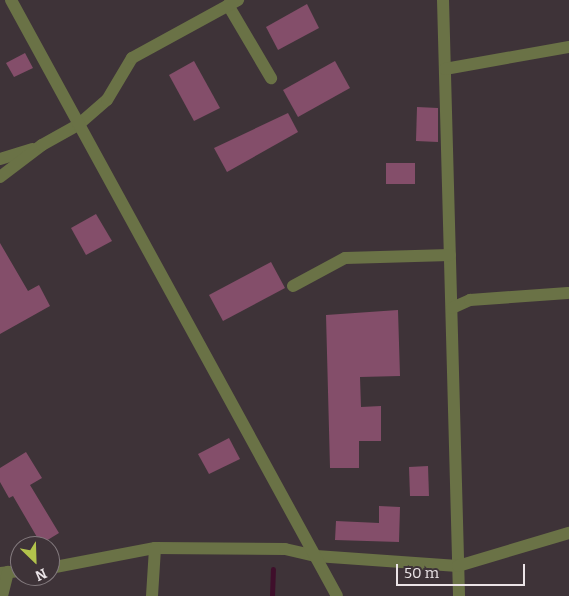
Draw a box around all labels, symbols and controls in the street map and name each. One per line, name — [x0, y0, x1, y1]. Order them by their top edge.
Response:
north arrow — [10, 536, 60, 586]
scale bar — [399, 554, 528, 586]
text: N — [33, 564, 49, 584]
text: 50 m — [404, 564, 439, 582]

